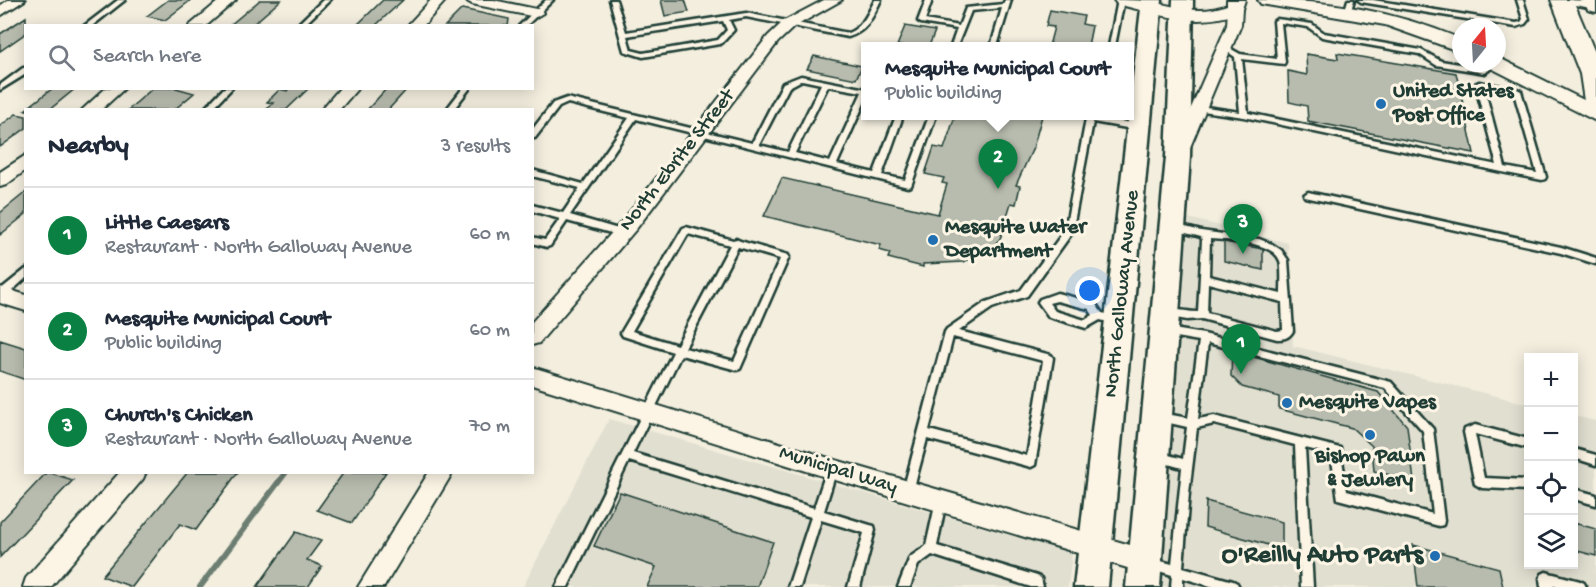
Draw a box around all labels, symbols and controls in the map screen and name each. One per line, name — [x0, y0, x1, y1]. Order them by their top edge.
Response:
north arrow — [1452, 18, 1506, 72]
search box — [24, 24, 534, 90]
icon: search — [45, 41, 78, 74]
popup — [861, 42, 1134, 120]
text: Search here — [93, 44, 201, 70]
text: Mesquite Municipal Court — [885, 57, 1110, 83]
place label: United States Post Office — [1392, 80, 1515, 129]
street label: North Ebrite Street — [615, 83, 743, 237]
text: Public building — [885, 83, 1002, 106]
marker: United States Post Office — [1374, 97, 1388, 111]
text: Nearby — [48, 132, 129, 163]
text: 3 results — [441, 136, 510, 159]
pin: 2 — [978, 140, 1018, 189]
street label: North Galloway Avenue — [1100, 188, 1146, 399]
pin: 3 — [1224, 204, 1262, 254]
text: Little Caesars — [105, 211, 229, 237]
place label: Mesquite Water Department — [943, 216, 1088, 265]
text: 1 — [63, 224, 72, 247]
text: 60 m — [470, 224, 510, 247]
marker: Mesquite Water Department — [926, 233, 940, 247]
text: Restaurant · North Galloway Avenue — [105, 237, 412, 260]
your location — [1075, 276, 1104, 305]
text: Mesquite Municipal Court — [105, 307, 330, 333]
text: 2 — [63, 320, 72, 343]
text: 60 m — [470, 320, 510, 343]
pin: 1 — [1222, 324, 1260, 374]
text: Public building — [105, 333, 222, 356]
map controls — [1524, 353, 1578, 569]
button: + — [1524, 353, 1578, 407]
place label: Mesquite Vapes — [1299, 391, 1437, 416]
marker: Mesquite Vapes — [1280, 396, 1294, 410]
text: Church's Chicken — [105, 403, 253, 429]
button: − — [1524, 407, 1578, 461]
text: 3 — [62, 416, 73, 439]
text: 70 m — [469, 416, 510, 439]
marker: Bishop Pawn & Jewlery — [1363, 428, 1377, 442]
text: Restaurant · North Galloway Avenue — [105, 429, 412, 452]
street label: Municipal Way — [776, 441, 900, 501]
place label: Bishop Pawn & Jewlery — [1314, 445, 1426, 494]
button: locate — [1524, 461, 1578, 515]
button: layers — [1524, 515, 1578, 569]
place label: O'Reilly Auto Parts — [1222, 541, 1424, 572]
marker: O'Reilly Auto Parts — [1428, 549, 1442, 563]

